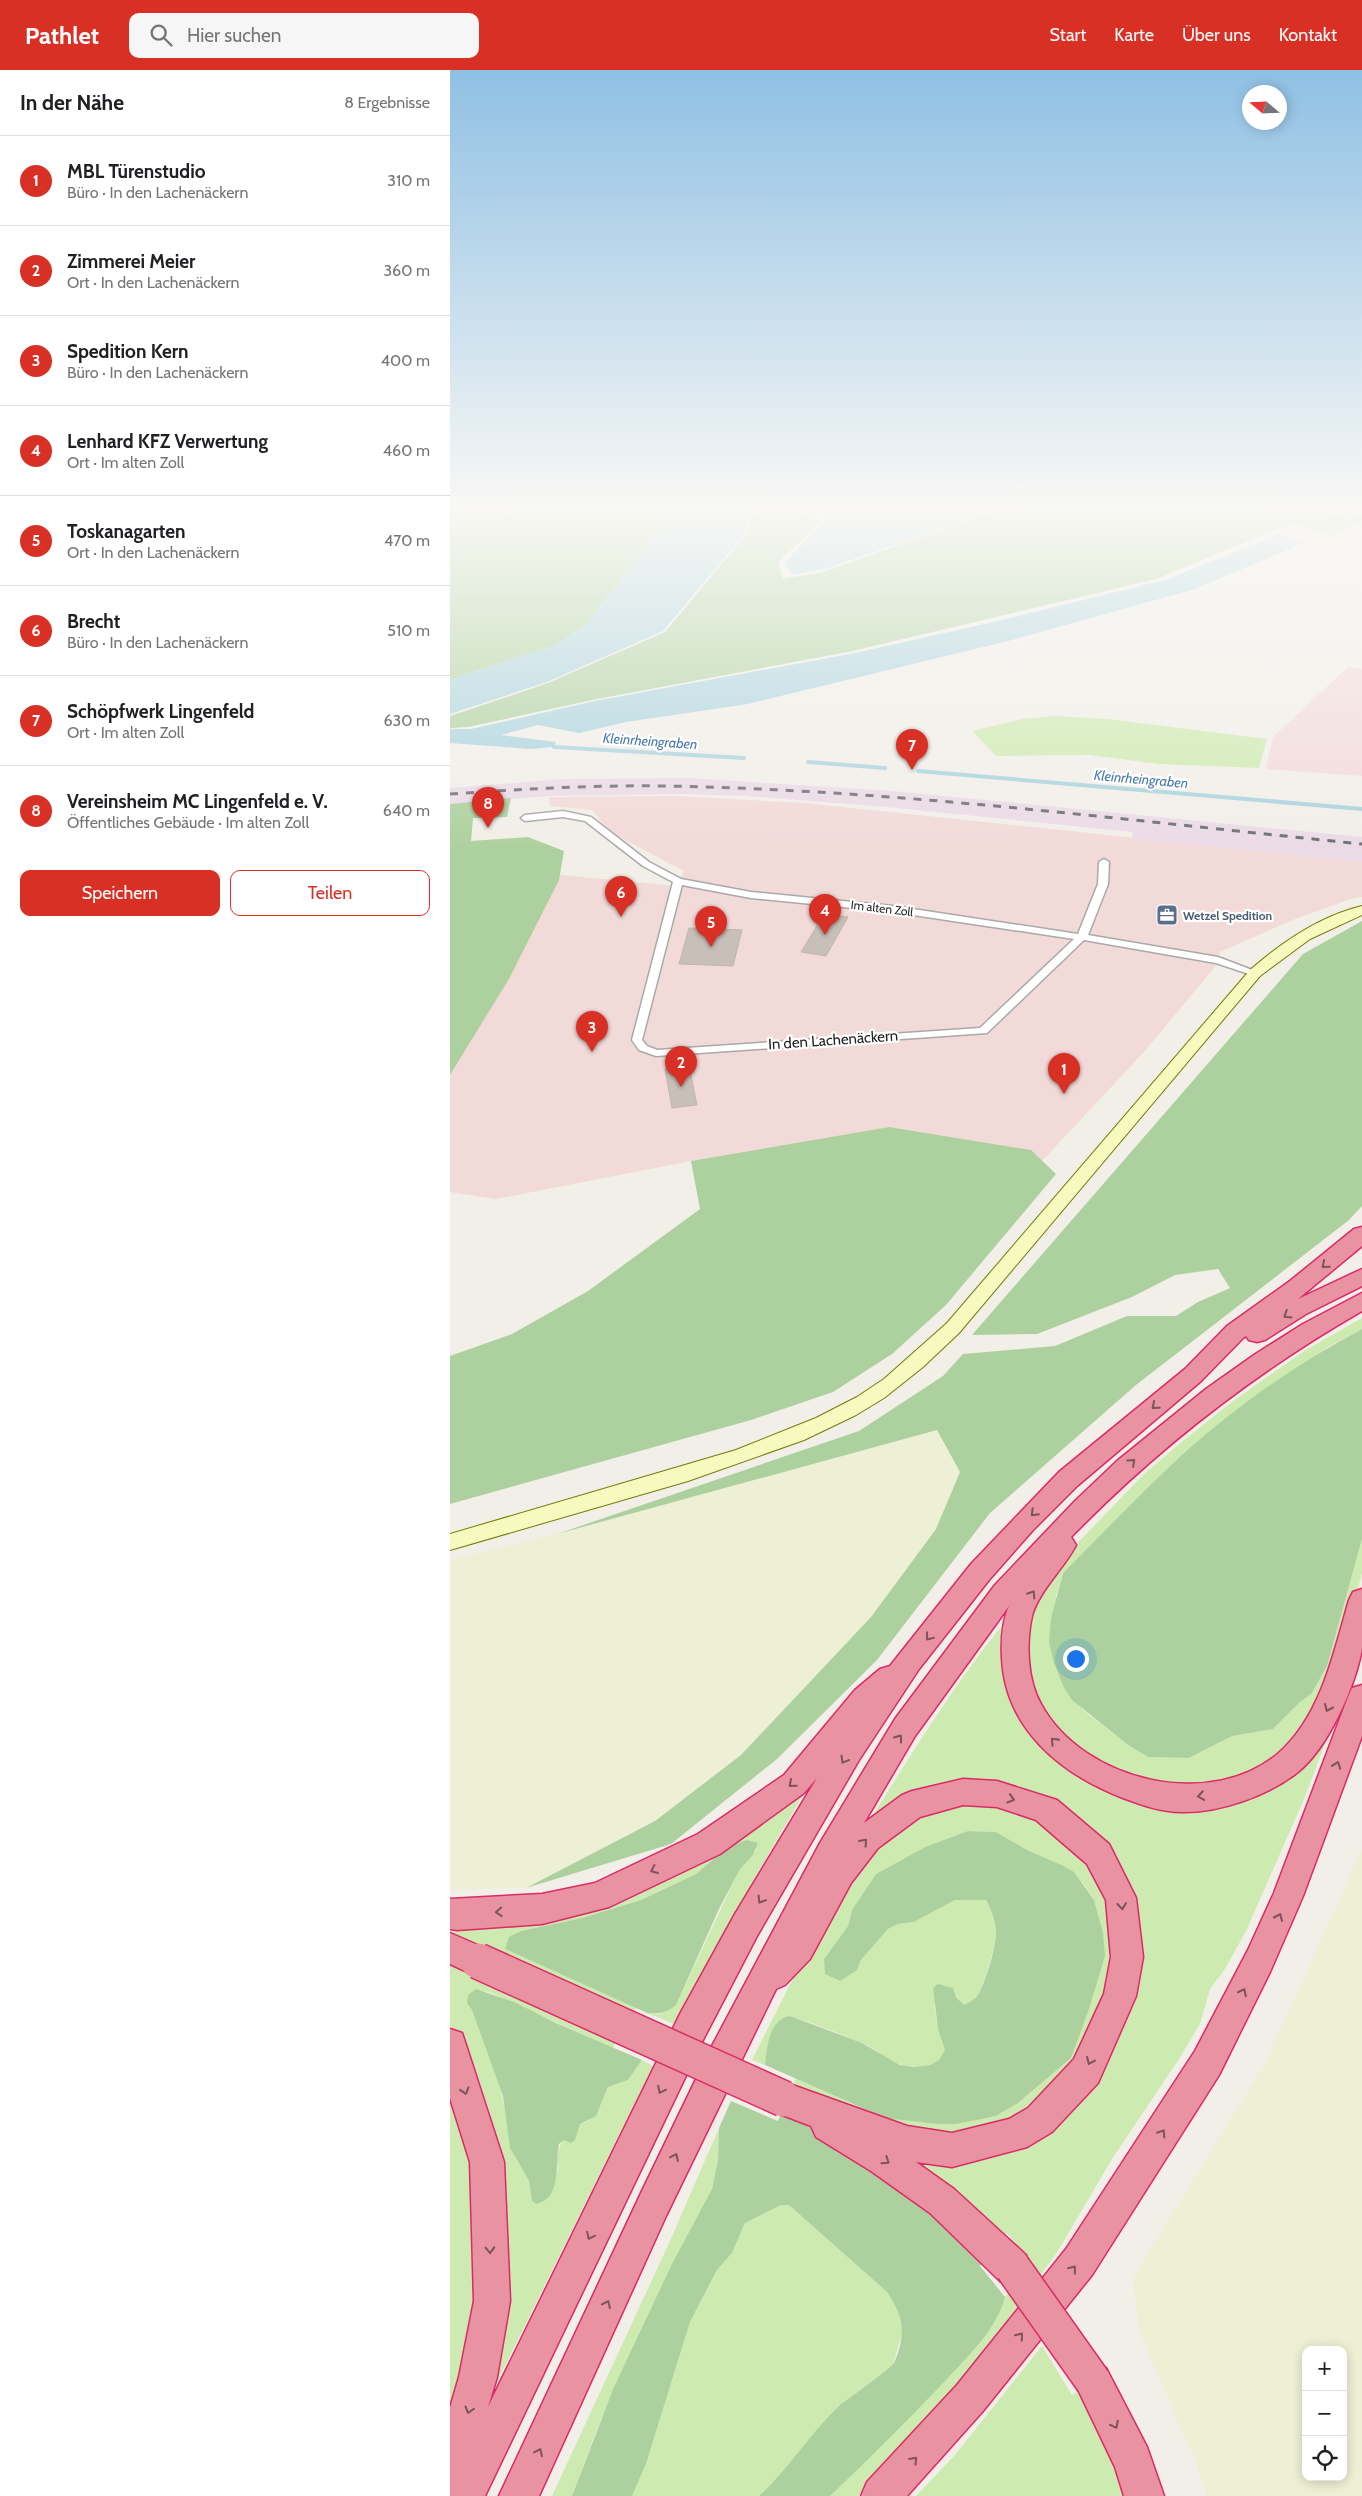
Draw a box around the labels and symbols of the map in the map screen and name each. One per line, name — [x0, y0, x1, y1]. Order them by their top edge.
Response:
north arrow — [1242, 85, 1287, 130]
water label: Kleinrheingraben — [602, 729, 698, 753]
pin: 7 — [896, 729, 928, 770]
water label: Kleinrheingraben — [1093, 766, 1189, 792]
pin: 8 — [472, 787, 504, 828]
pin: 6 — [605, 876, 637, 917]
pin: 4 — [809, 894, 841, 935]
street label: Im alten Zoll — [850, 897, 914, 919]
office icon: Wetzel Spedition — [1155, 903, 1179, 927]
pin: 5 — [695, 906, 727, 947]
place label: Wetzel Spedition — [1183, 908, 1272, 923]
pin: 3 — [576, 1011, 608, 1052]
street label: In den Lachenäckern — [767, 1026, 899, 1054]
pin: 2 — [665, 1046, 697, 1087]
pin: 1 — [1048, 1053, 1080, 1094]
one-way arrow — [1321, 1260, 1330, 1269]
one-way arrow — [1284, 1308, 1293, 1318]
one-way arrow — [1152, 1400, 1161, 1409]
one-way arrow — [1126, 1459, 1135, 1468]
one-way arrow — [1030, 1507, 1039, 1516]
one-way arrow — [1025, 1590, 1035, 1599]
one-way arrow — [926, 1631, 934, 1640]
your location — [1063, 1646, 1089, 1672]
one-way arrow — [1323, 1703, 1334, 1712]
one-way arrow — [893, 1735, 901, 1744]
one-way arrow — [1051, 1737, 1060, 1746]
one-way arrow — [841, 1755, 851, 1764]
one-way arrow — [1331, 1761, 1341, 1769]
one-way arrow — [788, 1779, 797, 1788]
one-way arrow — [1197, 1790, 1205, 1801]
one-way arrow — [1007, 1793, 1015, 1803]
one-way arrow — [859, 1839, 868, 1848]
one-way arrow — [650, 1864, 659, 1874]
one-way arrow — [757, 1894, 767, 1903]
one-way arrow — [1116, 1903, 1127, 1911]
one-way arrow — [495, 1907, 503, 1918]
one-way arrow — [1273, 1913, 1284, 1922]
one-way arrow — [1237, 1989, 1247, 1998]
one-way arrow — [1086, 2056, 1096, 2065]
one-way arrow — [657, 2085, 667, 2094]
one-way arrow — [460, 2087, 470, 2095]
one-way arrow — [1156, 2129, 1165, 2139]
one-way arrow — [669, 2153, 680, 2162]
one-way arrow — [880, 2155, 889, 2164]
one-way arrow — [587, 2231, 597, 2240]
one-way arrow — [485, 2247, 496, 2255]
one-way arrow — [1068, 2266, 1076, 2275]
one-way arrow — [601, 2300, 612, 2309]
one-way arrow — [1014, 2333, 1023, 2342]
one-way arrow — [464, 2406, 475, 2415]
one-way arrow — [1109, 2420, 1119, 2429]
one-way arrow — [533, 2448, 544, 2457]
one-way arrow — [908, 2456, 917, 2465]

